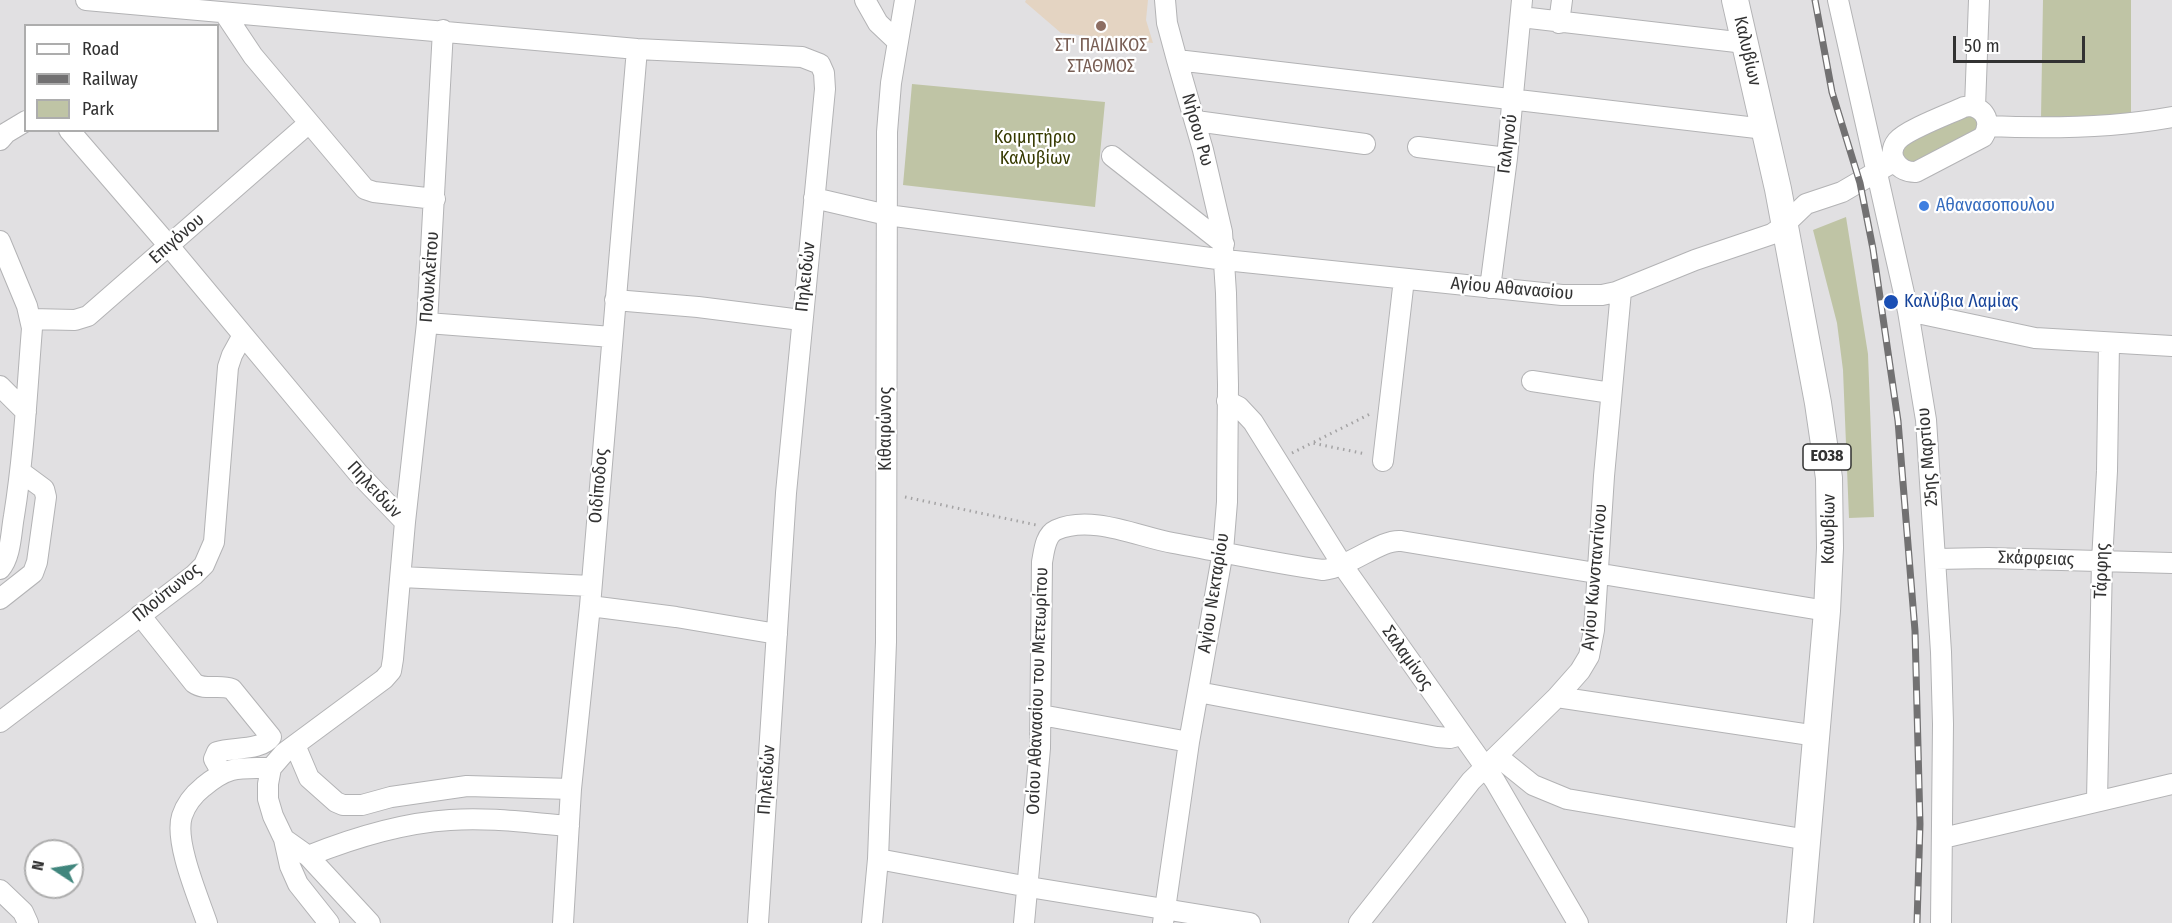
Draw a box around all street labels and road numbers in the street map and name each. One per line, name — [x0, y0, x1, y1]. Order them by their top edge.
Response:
street label: Καλυβίων — [1729, 14, 1765, 88]
street label: Νήσου Ρω — [1176, 91, 1218, 169]
street label: Γαληνού — [1494, 113, 1522, 175]
street label: Επιγόνου — [145, 209, 209, 269]
street label: Πολυκλείτου — [416, 231, 444, 323]
street label: Πηλειδών — [792, 241, 820, 313]
street label: Αγίου Αθανασίου — [1450, 273, 1574, 305]
street label: Κιθαιρώνος — [875, 387, 897, 471]
street label: 25ης Μαρτίου — [1913, 406, 1943, 508]
road number: ΕΟ38 — [1803, 444, 1851, 470]
street label: Οιδίποδος — [585, 448, 613, 524]
street label: Πηλειδών — [342, 457, 406, 523]
street label: Καλυβίων — [1818, 493, 1840, 565]
street label: Αγίου Κωνσταντίνου — [1578, 503, 1612, 651]
street label: Αγίου Νεκταρίου — [1194, 531, 1234, 655]
street label: Τάρφης — [2090, 543, 2114, 599]
street label: Σκάρφειας — [1997, 547, 2075, 571]
street label: Πλούτωνος — [128, 559, 206, 627]
street label: Οσίου Αθανασίου του Μετεωρίτου — [1023, 567, 1053, 815]
street label: Σαλαμίνος — [1377, 622, 1437, 694]
street label: Πηλειδών — [754, 744, 780, 816]

